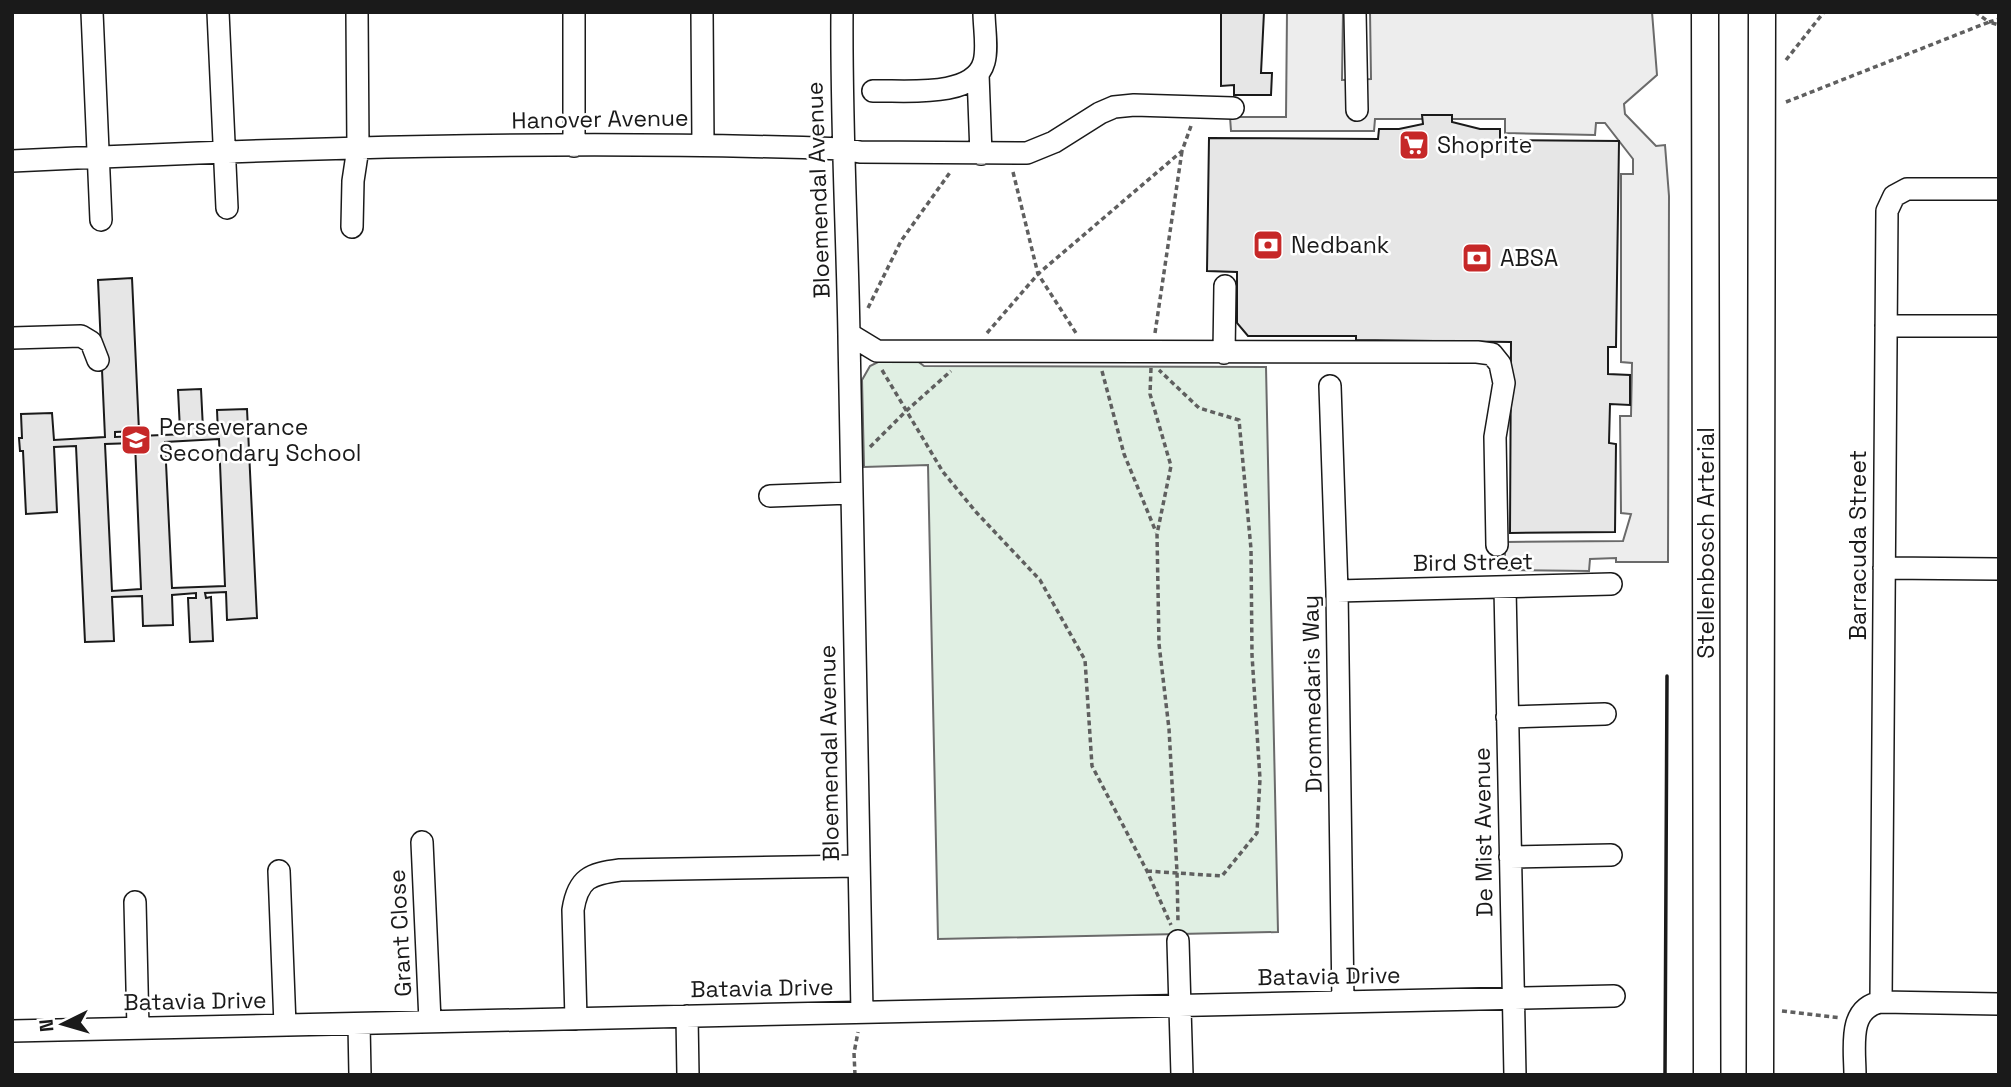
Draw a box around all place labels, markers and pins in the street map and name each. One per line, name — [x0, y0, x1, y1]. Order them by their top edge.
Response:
supermarket icon: Shoprite — [1397, 128, 1431, 162]
place label: Shoprite — [1437, 130, 1532, 160]
bank icon: Nedbank — [1251, 228, 1285, 262]
place label: Nedbank — [1291, 230, 1389, 260]
bank icon: ABSA — [1460, 241, 1494, 275]
place label: ABSA — [1500, 243, 1558, 273]
place label: Perseverance Secondary School — [159, 412, 361, 468]
school or university icon: Perseverance Secondary School — [119, 423, 153, 457]

